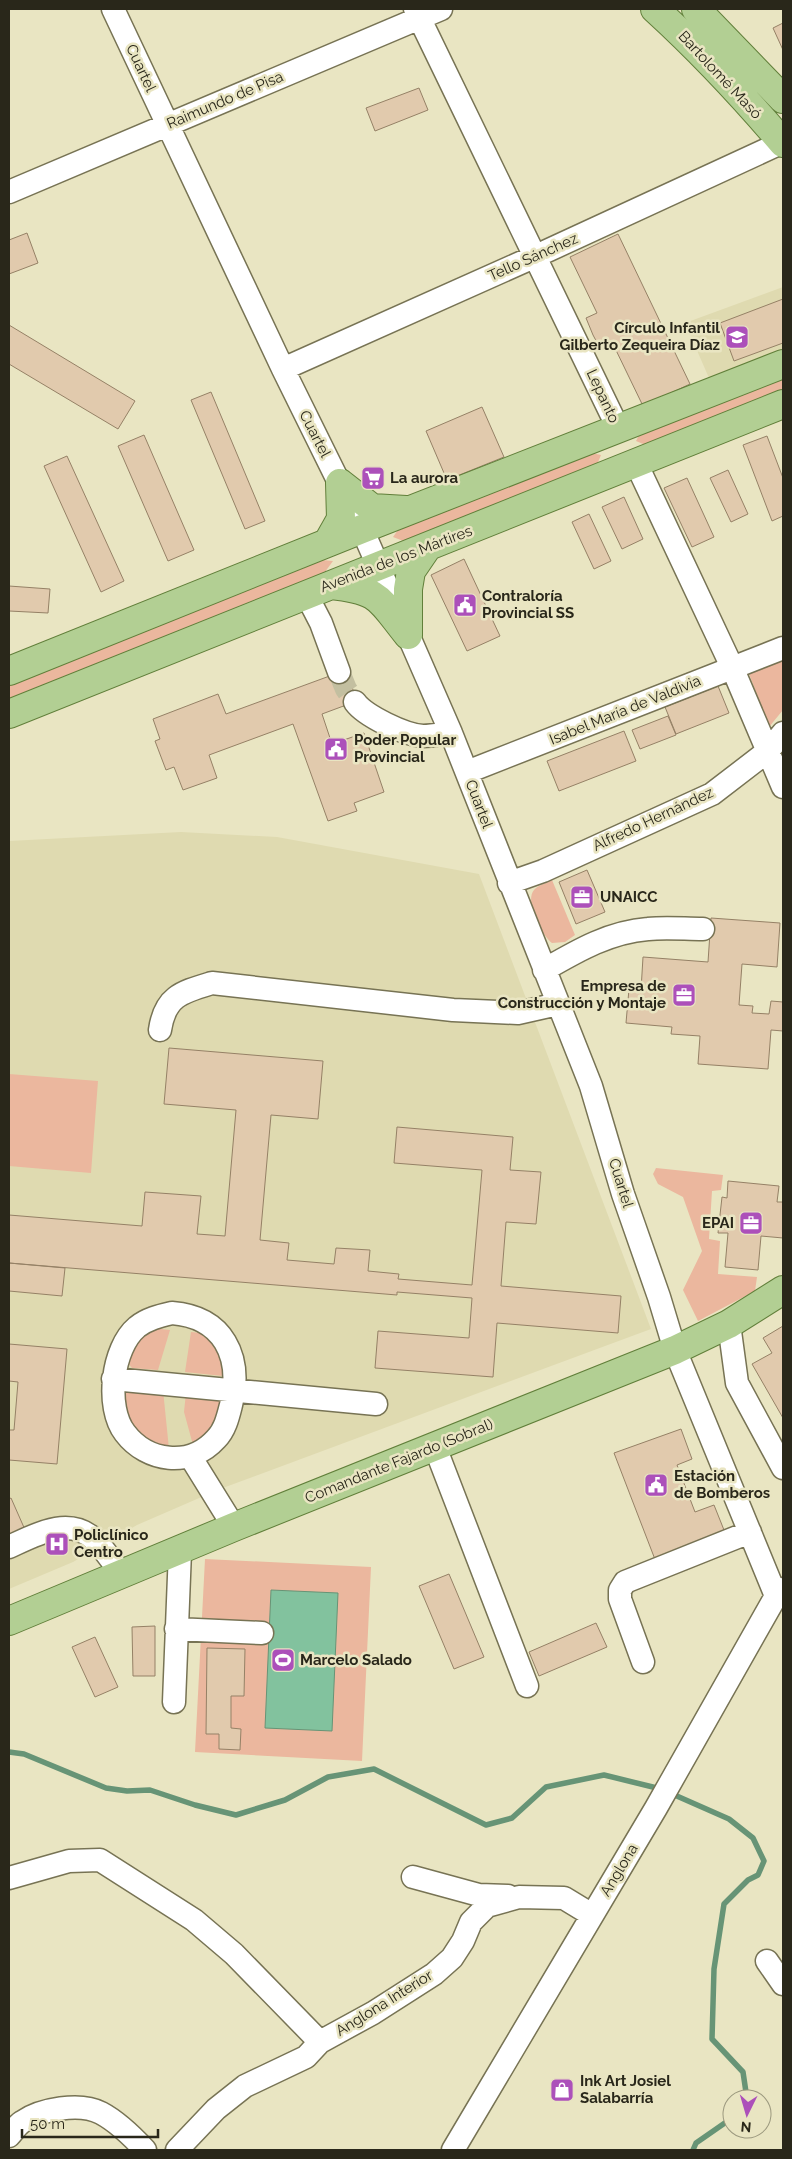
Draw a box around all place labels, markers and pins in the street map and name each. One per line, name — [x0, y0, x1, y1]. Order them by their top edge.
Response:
place label: Círculo Infantil Gilberto Zequeira Díaz — [560, 319, 720, 354]
school or university icon: Círculo Infantil Gilberto Zequeira Díaz — [724, 324, 750, 350]
supermarket icon: La aurora — [360, 465, 386, 491]
place label: La aurora — [390, 469, 458, 487]
place label: Contraloría Provincial SS — [482, 587, 574, 622]
public building icon: Contraloría Provincial SS — [452, 592, 478, 618]
place label: Poder Popular Provincial — [354, 731, 456, 766]
public building icon: Poder Popular Provincial — [323, 736, 349, 762]
office icon: UNAICC — [569, 884, 595, 910]
place label: UNAICC — [600, 888, 658, 906]
place label: Empresa de Construcción y Montaje — [498, 977, 666, 1012]
office icon: Empresa de Construcción y Montaje — [671, 982, 697, 1008]
office icon: EPAI — [738, 1210, 764, 1236]
place label: EPAI — [702, 1214, 734, 1232]
place label: Estación de Bomberos — [674, 1467, 770, 1502]
public building icon: Estación de Bomberos — [643, 1472, 669, 1498]
place label: Policlínico Centro — [74, 1526, 148, 1561]
hospital icon: Policlínico Centro — [44, 1531, 70, 1557]
sports icon: Marcelo Salado — [270, 1647, 296, 1673]
place label: Marcelo Salado — [300, 1651, 412, 1669]
place label: Ink Art Josiel Salabarría — [580, 2072, 671, 2107]
shop icon: Ink Art Josiel Salabarría — [549, 2077, 575, 2103]

